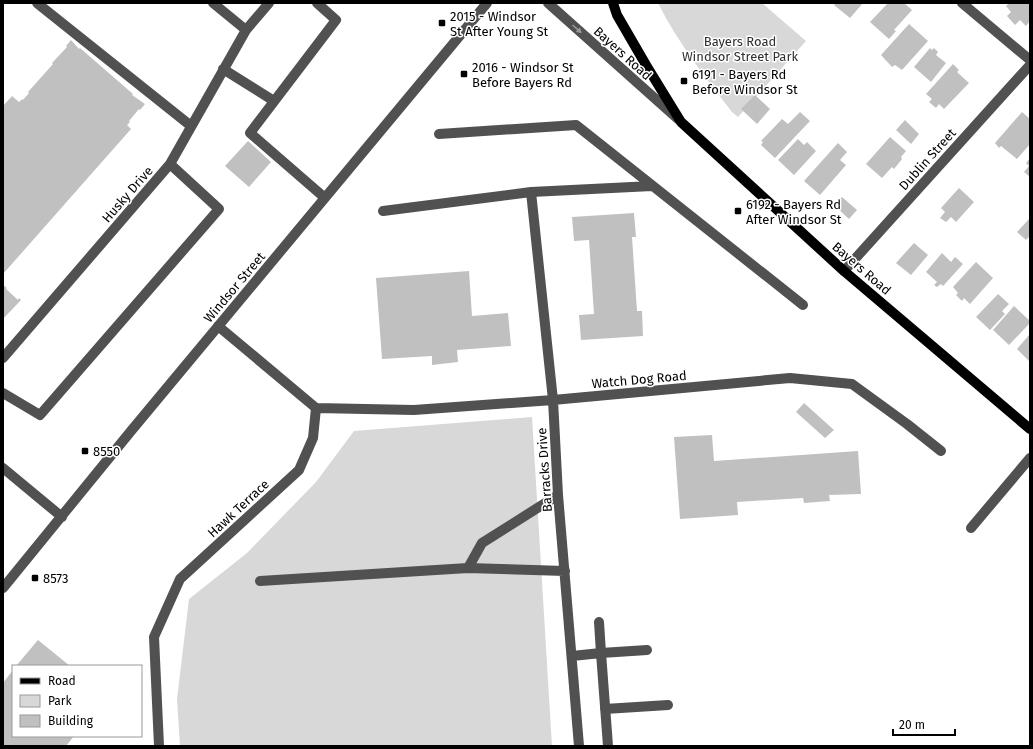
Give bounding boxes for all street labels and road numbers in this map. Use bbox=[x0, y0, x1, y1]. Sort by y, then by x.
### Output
street label: Bayers Road bbox=[591, 24, 655, 83]
street label: Dublin Street bbox=[896, 125, 959, 193]
street label: Husky Drive bbox=[99, 163, 156, 225]
street label: Bayers Road bbox=[829, 239, 894, 298]
street label: Windsor Street bbox=[201, 249, 268, 326]
street label: Watch Dog Road bbox=[591, 368, 687, 391]
street label: Barracks Drive bbox=[534, 427, 555, 513]
street label: Hawk Terrace bbox=[205, 476, 272, 540]

